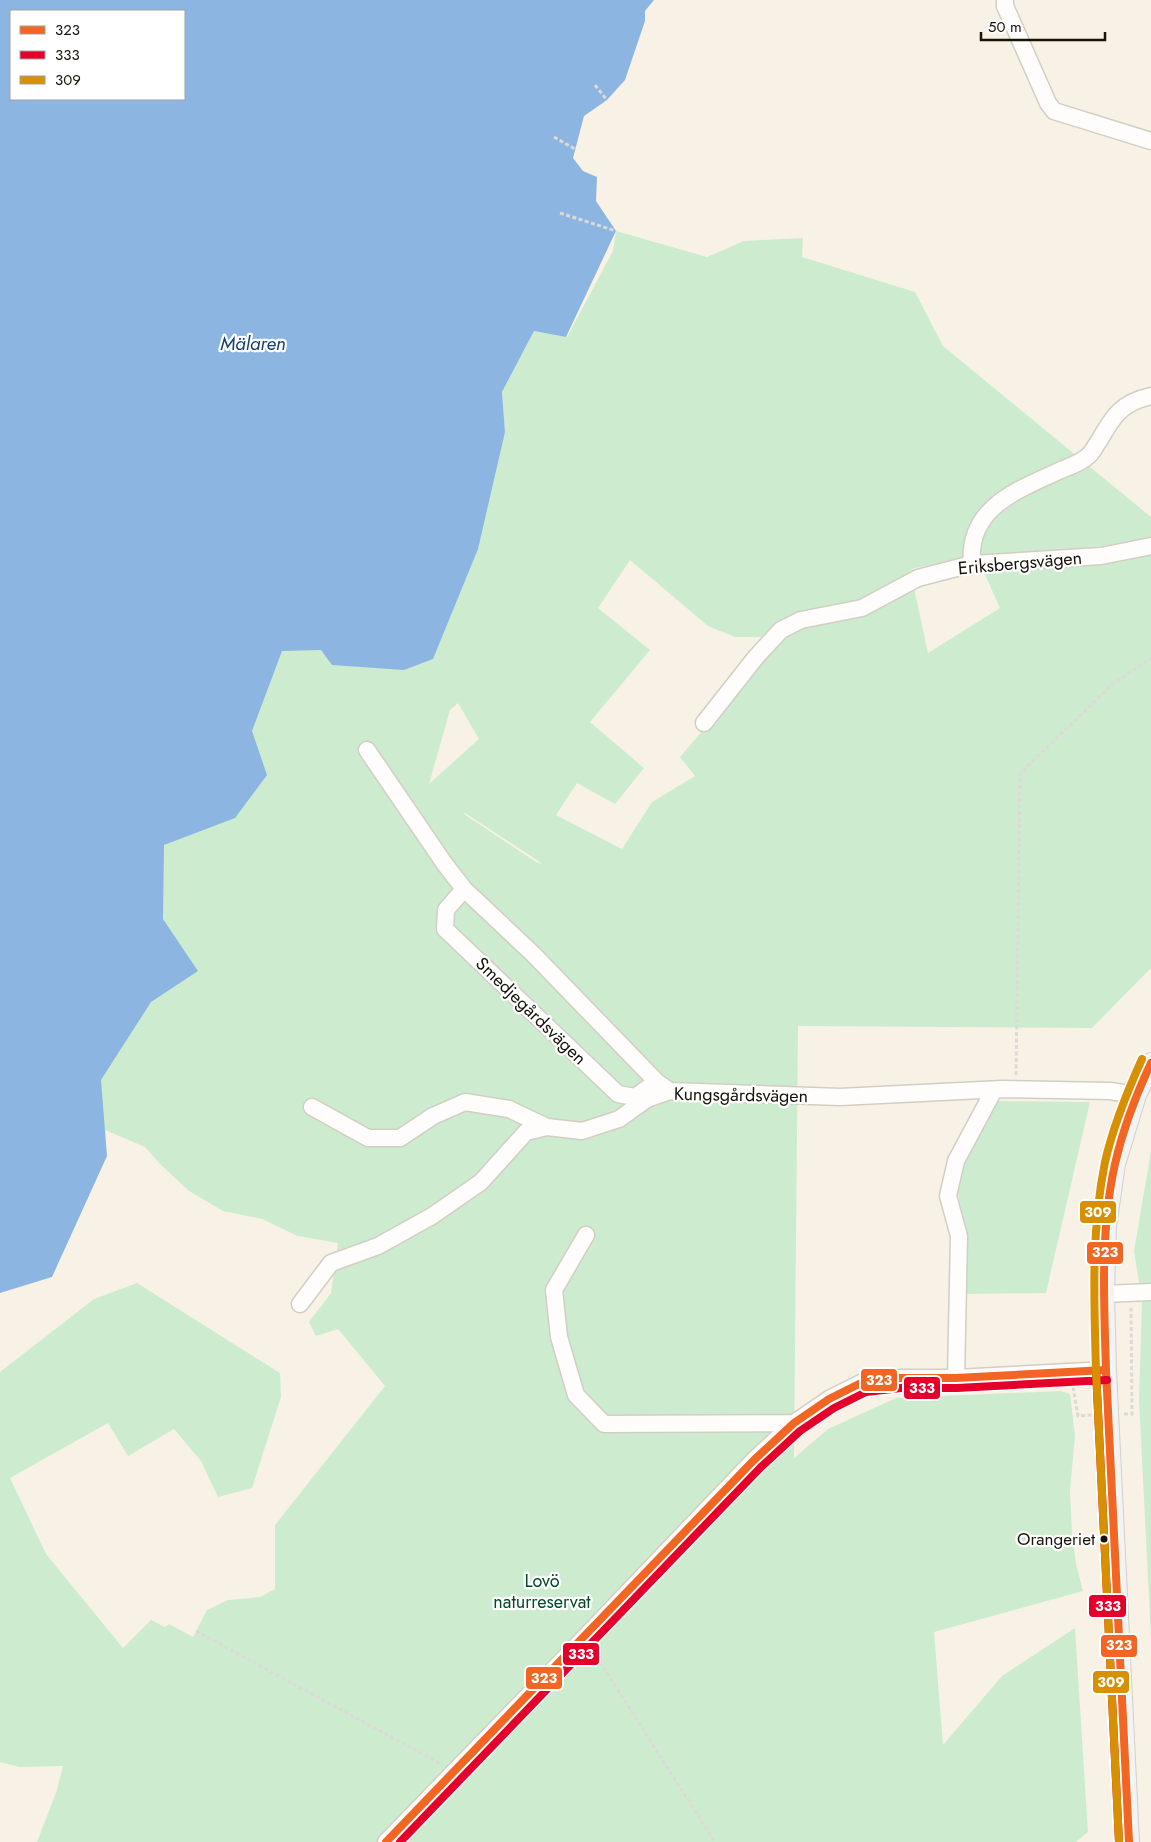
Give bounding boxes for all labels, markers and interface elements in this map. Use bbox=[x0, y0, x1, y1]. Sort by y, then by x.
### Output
legend bbox=[10, 10, 185, 100]
scale bar bbox=[981, 10, 1105, 42]
text: 50 m bbox=[988, 16, 1022, 38]
text: 323 bbox=[55, 19, 80, 41]
text: 333 bbox=[55, 44, 80, 66]
text: 309 bbox=[55, 69, 81, 91]
water label: Mälaren bbox=[220, 330, 286, 357]
street label: Eriksbergsvägen bbox=[957, 545, 1083, 581]
street label: Smedjegårdsvägen bbox=[470, 951, 592, 1071]
street label: Kungsgårdsvägen bbox=[674, 1081, 808, 1109]
line badge: 309 bbox=[1079, 1200, 1117, 1224]
text: 309 bbox=[1084, 1202, 1112, 1222]
line badge: 323 bbox=[1086, 1241, 1124, 1265]
text: 323 bbox=[1092, 1242, 1119, 1262]
line badge: 323 bbox=[860, 1368, 898, 1392]
text: 323 bbox=[866, 1370, 893, 1390]
line badge: 333 bbox=[903, 1376, 941, 1400]
text: 333 bbox=[909, 1378, 935, 1398]
place label: Orangeriet bbox=[1017, 1527, 1095, 1551]
marker: Orangeriet bbox=[1099, 1534, 1109, 1544]
park label: Lovö naturreservat bbox=[493, 1568, 591, 1615]
line badge: 333 bbox=[1088, 1594, 1127, 1618]
text: 333 bbox=[1095, 1596, 1121, 1616]
line badge: 323 bbox=[1100, 1634, 1138, 1658]
text: 323 bbox=[1106, 1635, 1133, 1655]
line badge: 333 bbox=[562, 1642, 600, 1666]
text: 333 bbox=[568, 1644, 594, 1664]
line badge: 323 bbox=[525, 1666, 563, 1690]
text: 323 bbox=[531, 1668, 558, 1688]
line badge: 309 bbox=[1092, 1670, 1130, 1694]
text: 309 bbox=[1097, 1672, 1125, 1692]

